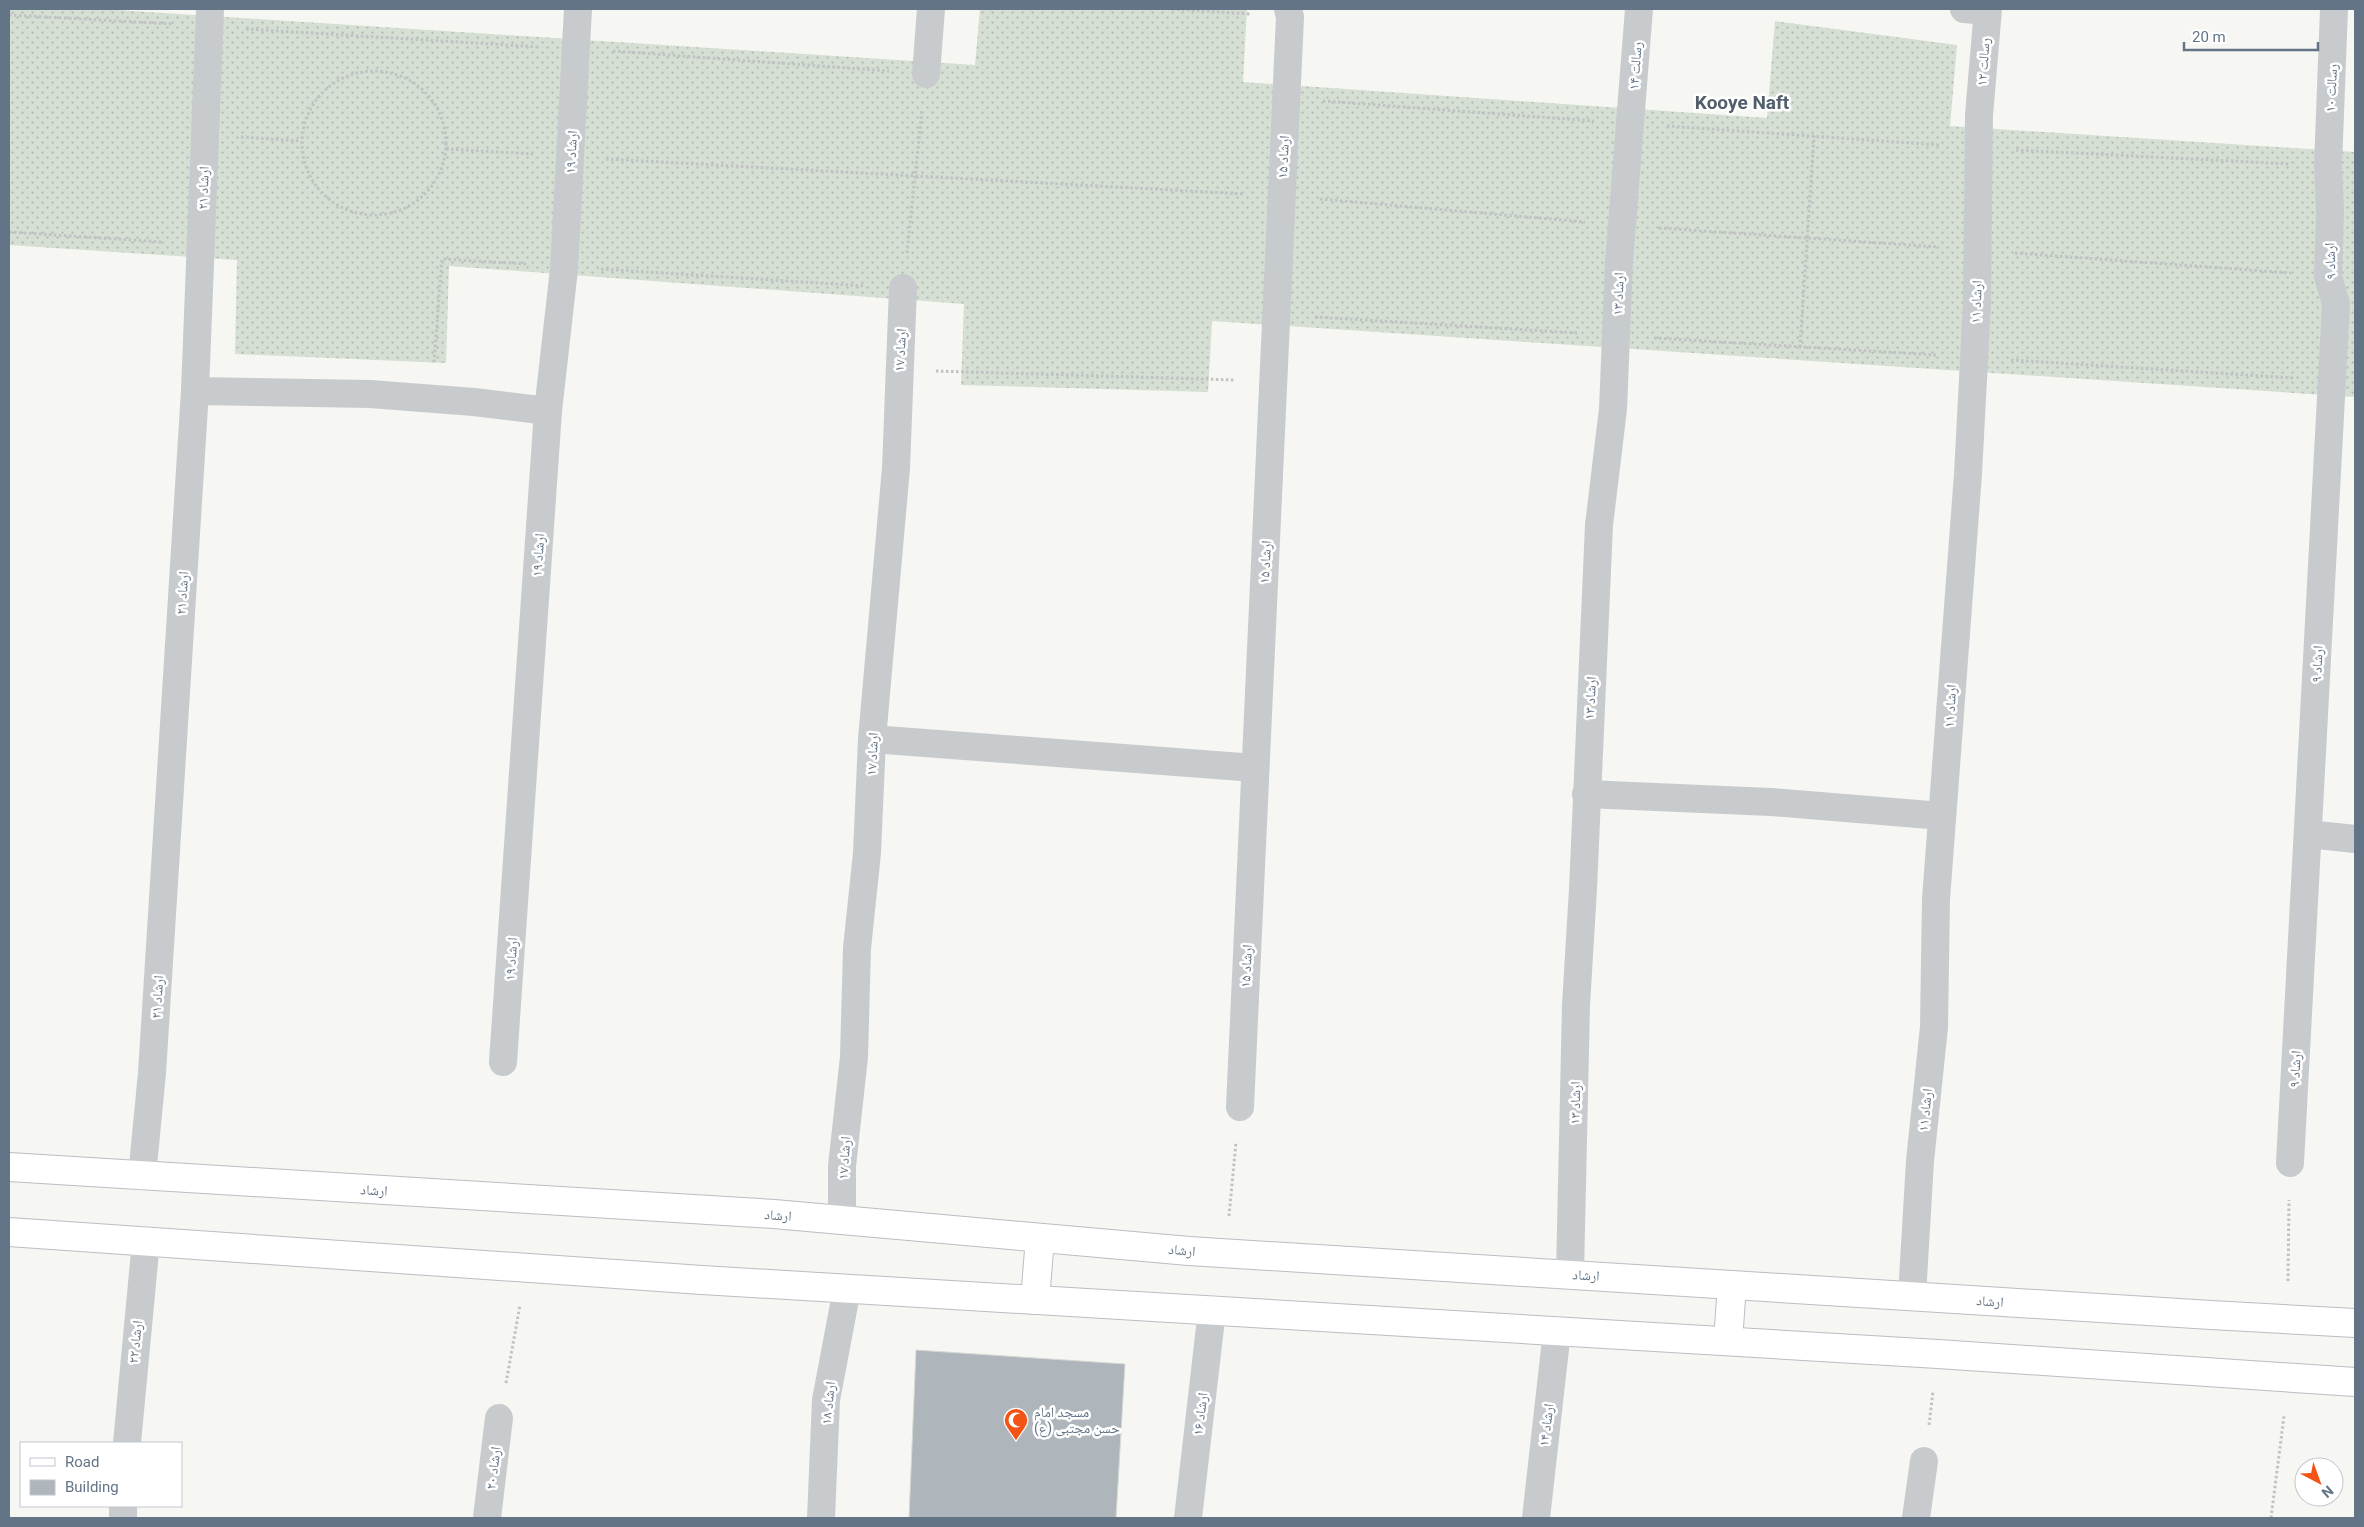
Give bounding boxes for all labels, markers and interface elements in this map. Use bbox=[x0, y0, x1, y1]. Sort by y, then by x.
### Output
scale bar bbox=[2184, 20, 2318, 52]
text: 20 m bbox=[2192, 28, 2226, 46]
street label: رسالت ۱۲ bbox=[1973, 37, 1994, 87]
street label: رسالت ۱۴ bbox=[1625, 41, 1646, 91]
street label: رسالت ۱۰ bbox=[2322, 63, 2341, 113]
district label: Kooye Naft bbox=[1695, 91, 1790, 114]
street label: ارشاد ۱۹ bbox=[562, 130, 581, 174]
street label: ارشاد ۱۵ bbox=[1274, 135, 1293, 179]
street label: ارشاد ۲۱ bbox=[194, 166, 213, 210]
street label: ارشاد ۹ bbox=[2321, 242, 2340, 280]
street label: ارشاد ۱۳ bbox=[1609, 272, 1628, 316]
street label: ارشاد ۱۱ bbox=[1967, 280, 1986, 324]
street label: ارشاد ۱۷ bbox=[891, 328, 910, 372]
street label: ارشاد ۱۹ bbox=[529, 533, 548, 577]
street label: ارشاد ۱۵ bbox=[1256, 540, 1275, 584]
street label: ارشاد ۲۱ bbox=[173, 571, 192, 615]
street label: ارشاد ۹ bbox=[2308, 645, 2327, 683]
street label: ارشاد ۱۳ bbox=[1581, 676, 1600, 720]
street label: ارشاد ۱۱ bbox=[1941, 684, 1960, 728]
street label: ارشاد ۱۷ bbox=[863, 732, 882, 776]
street label: ارشاد ۱۹ bbox=[502, 937, 521, 981]
street label: ارشاد ۱۵ bbox=[1237, 944, 1256, 988]
street label: ارشاد ۲۱ bbox=[148, 975, 167, 1019]
street label: ارشاد ۹ bbox=[2286, 1050, 2305, 1088]
street label: ارشاد ۱۳ bbox=[1567, 1081, 1584, 1125]
street label: ارشاد ۱۱ bbox=[1915, 1088, 1936, 1132]
street label: ارشاد ۱۷ bbox=[835, 1136, 854, 1180]
street label: ارشاد bbox=[360, 1181, 388, 1200]
street label: ارشاد bbox=[764, 1206, 792, 1225]
street label: ارشاد bbox=[1168, 1241, 1196, 1260]
street label: ارشاد bbox=[1572, 1266, 1600, 1285]
street label: ارشاد bbox=[1976, 1292, 2004, 1311]
street label: ارشاد ۲۲ bbox=[125, 1320, 146, 1364]
street label: ارشاد ۱۸ bbox=[818, 1381, 839, 1425]
street label: ارشاد ۱۶ bbox=[1189, 1392, 1212, 1437]
street label: ارشاد ۱۴ bbox=[1535, 1403, 1558, 1448]
place label: مسجد امام حسن مجتبی (ع) bbox=[1034, 1404, 1120, 1438]
mosque icon: مسجد امام حسن مجتبی (ع) bbox=[1003, 1407, 1029, 1441]
legend bbox=[20, 1442, 182, 1507]
street label: ارشاد ۲۰ bbox=[482, 1446, 505, 1491]
text: Road bbox=[65, 1453, 99, 1471]
north arrow bbox=[2294, 1457, 2344, 1507]
text: Building bbox=[65, 1478, 119, 1496]
text: N bbox=[2319, 1483, 2337, 1501]

